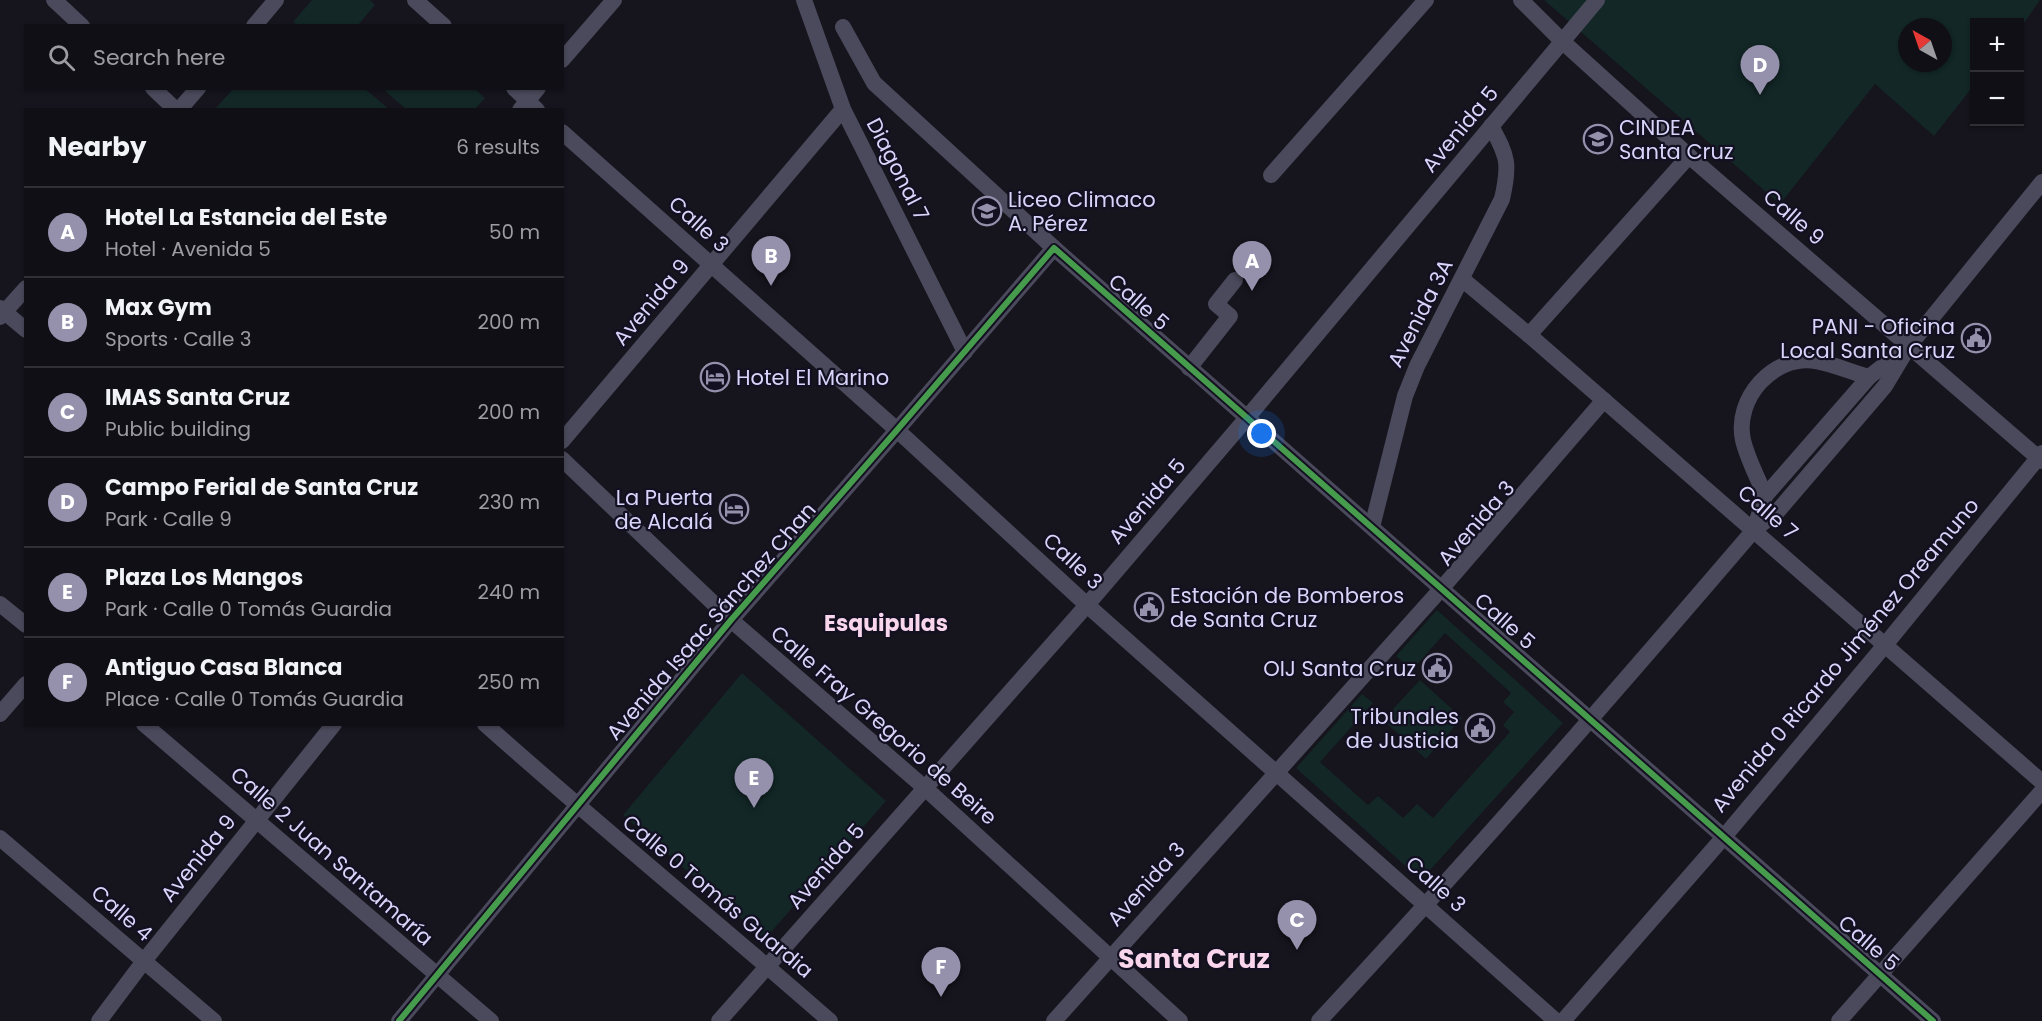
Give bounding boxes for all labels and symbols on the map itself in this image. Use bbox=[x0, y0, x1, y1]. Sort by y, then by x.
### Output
north arrow bbox=[1898, 18, 1952, 72]
pin: D bbox=[1740, 46, 1780, 95]
street label: Avenida 5 bbox=[1415, 80, 1505, 178]
street label: Diagonal 7 bbox=[860, 113, 936, 225]
place label: CINDEA Santa Cruz bbox=[1619, 113, 1733, 166]
school or university icon: CINDEA Santa Cruz bbox=[1582, 123, 1614, 155]
street label: Calle 9 bbox=[1757, 182, 1831, 252]
place label: Liceo Climaco A. Pérez bbox=[1008, 185, 1156, 238]
street label: Calle 3 bbox=[663, 189, 735, 259]
school or university icon: Liceo Climaco A. Pérez bbox=[971, 195, 1003, 227]
pin: B bbox=[752, 236, 790, 286]
pin: A bbox=[1232, 242, 1272, 291]
street label: Avenida 9 bbox=[606, 253, 696, 351]
street label: Avenida 3A bbox=[1380, 254, 1460, 372]
street label: Calle 5 bbox=[1102, 267, 1176, 337]
place label: PANI - Oficina Local Santa Cruz bbox=[1780, 312, 1955, 365]
public building icon: PANI - Oficina Local Santa Cruz bbox=[1960, 322, 1992, 354]
hotel icon: Hotel El Marino bbox=[699, 361, 731, 393]
place label: Hotel El Marino bbox=[736, 363, 889, 392]
your location bbox=[1247, 419, 1276, 448]
street label: Avenida 5 bbox=[1102, 452, 1192, 550]
street label: Avenida 3 bbox=[1431, 474, 1521, 572]
street label: Calle 7 bbox=[1732, 478, 1804, 546]
place label: La Puerta de Alcalá bbox=[615, 483, 713, 536]
street label: Avenida 0 Ricardo Jiménez Oreamuno bbox=[1705, 492, 1985, 818]
hotel icon: La Puerta de Alcalá bbox=[718, 493, 750, 525]
street label: Avenida Isaac Sánchez Chan bbox=[600, 496, 822, 746]
street label: Calle 3 bbox=[1037, 526, 1109, 596]
place label: Estación de Bomberos de Santa Cruz bbox=[1170, 581, 1404, 634]
street label: Calle 5 bbox=[1468, 586, 1542, 656]
public building icon: Estación de Bomberos de Santa Cruz bbox=[1133, 591, 1165, 623]
district label: Esquipulas bbox=[824, 608, 948, 639]
street label: Calle Fray Gregorio de Beire bbox=[765, 619, 1003, 831]
public building icon: OIJ Santa Cruz bbox=[1421, 652, 1453, 684]
place label: OIJ Santa Cruz bbox=[1263, 654, 1416, 683]
place label: Tribunales de Justicia bbox=[1346, 702, 1459, 755]
public building icon: Tribunales de Justicia bbox=[1464, 712, 1496, 744]
pin: E bbox=[734, 758, 774, 808]
street label: Calle 2 Juan Santamaría bbox=[224, 760, 440, 952]
street label: Avenida 9 bbox=[154, 808, 242, 908]
street label: Calle 0 Tomás Guardia bbox=[616, 808, 820, 984]
street label: Avenida 5 bbox=[781, 817, 871, 915]
street label: Avenida 3 bbox=[1100, 836, 1192, 932]
street label: Calle 3 bbox=[1400, 849, 1472, 919]
street label: Calle 4 bbox=[85, 878, 159, 948]
pin: C bbox=[1278, 900, 1316, 950]
street label: Calle 5 bbox=[1832, 908, 1906, 978]
district label: Santa Cruz bbox=[1118, 940, 1270, 977]
pin: F bbox=[922, 948, 960, 997]

